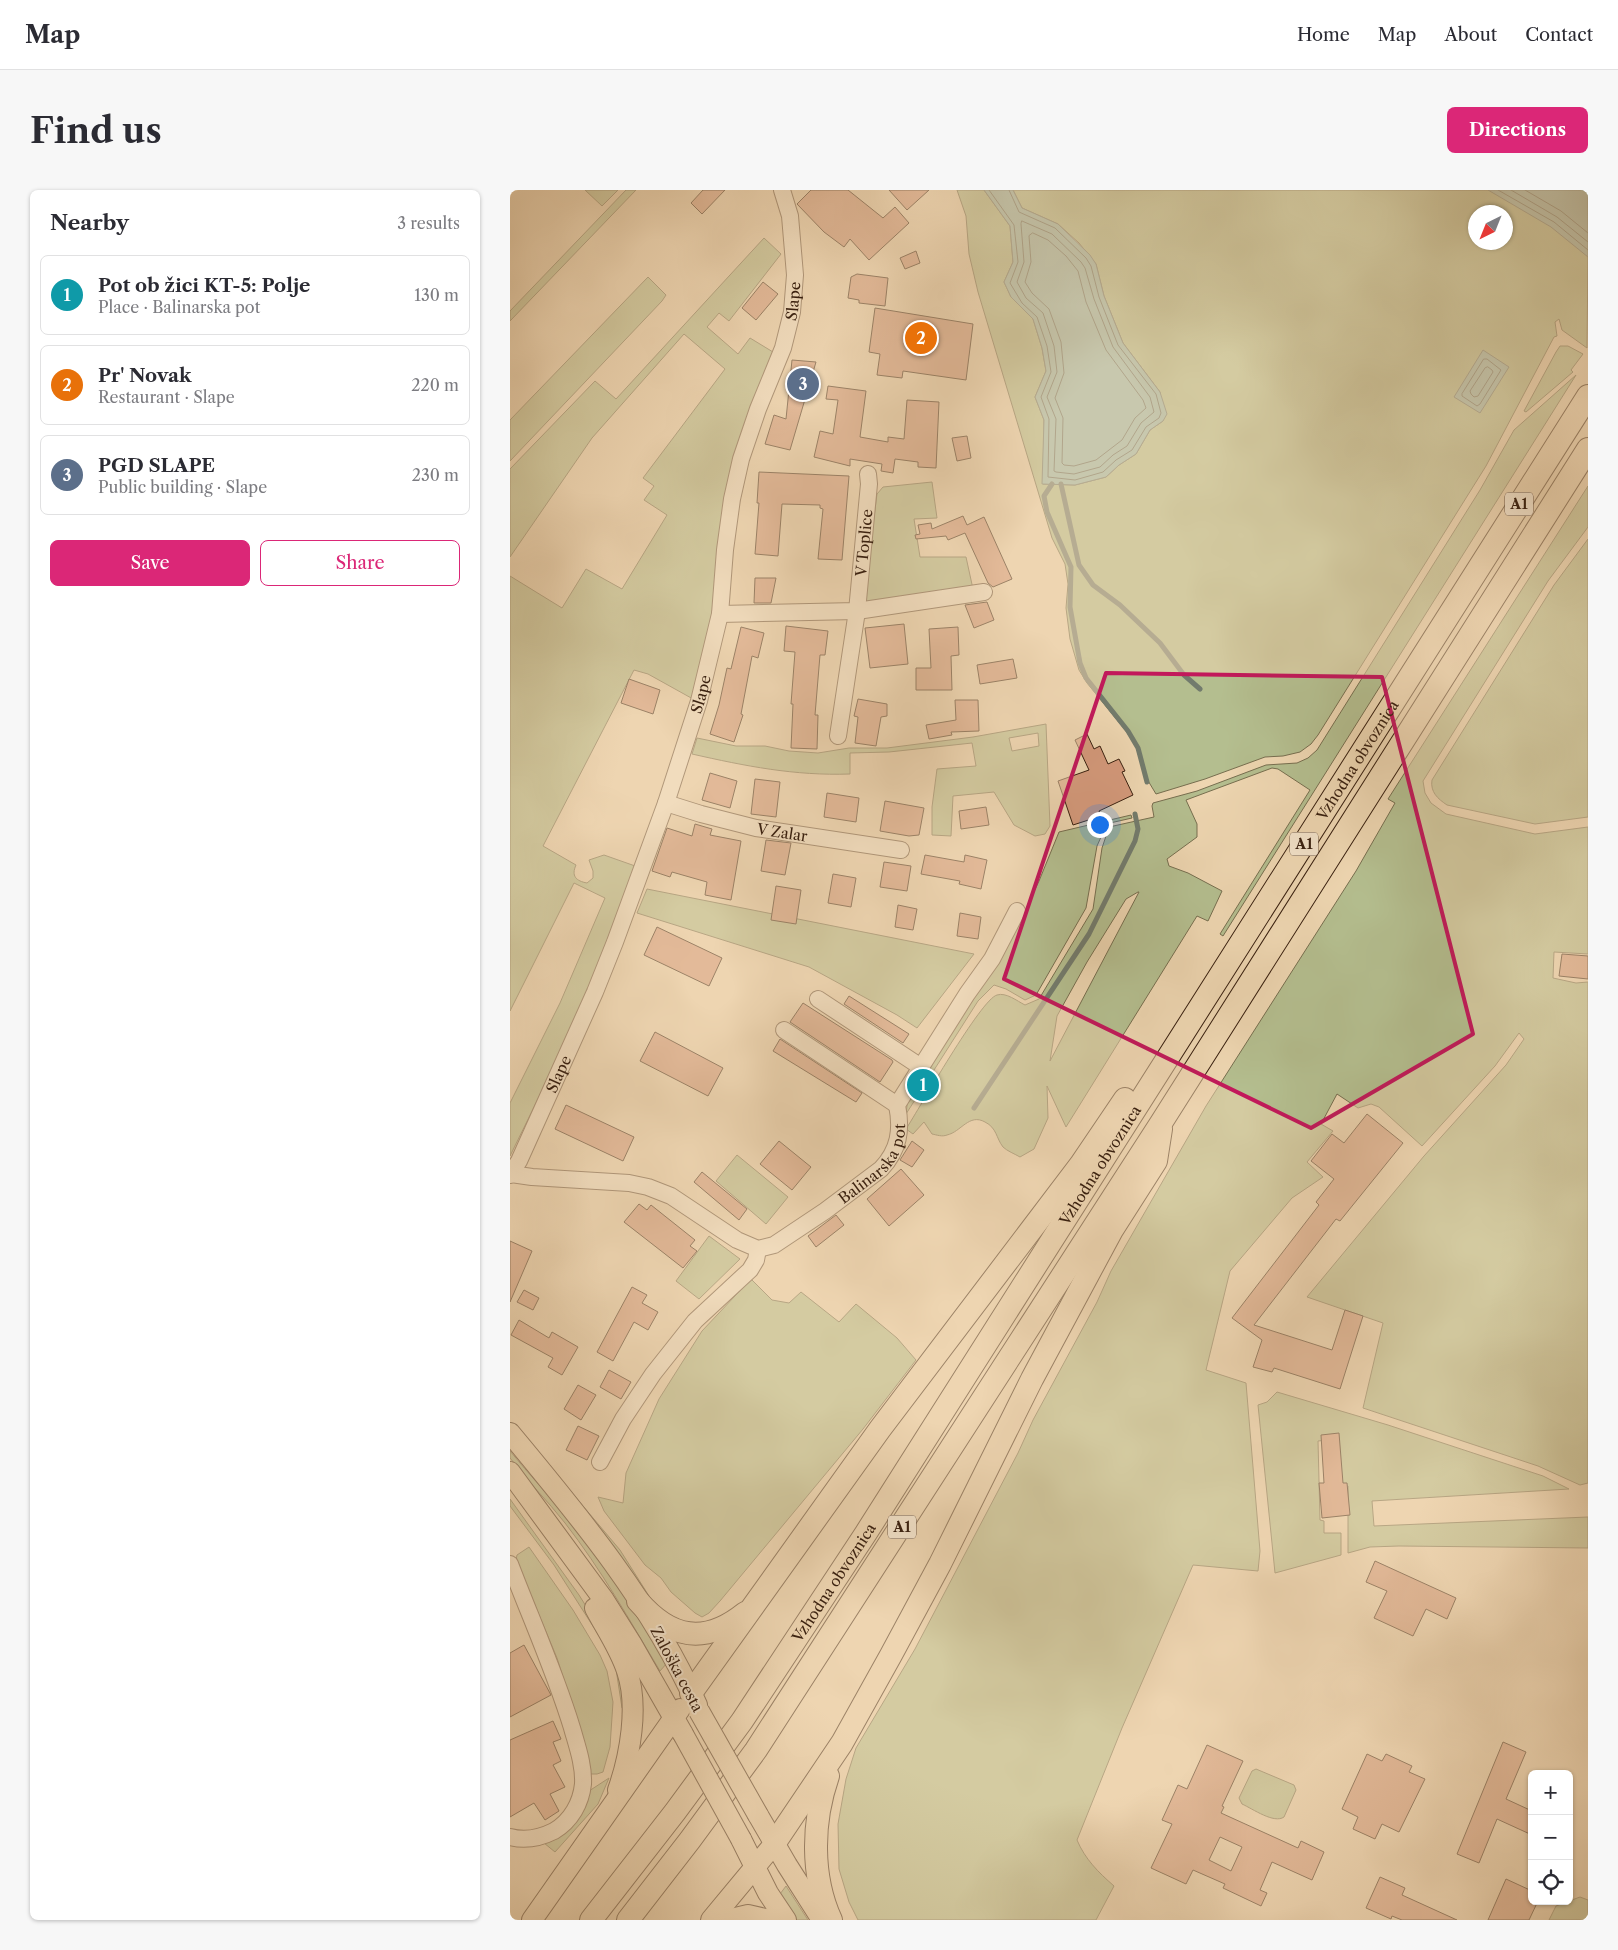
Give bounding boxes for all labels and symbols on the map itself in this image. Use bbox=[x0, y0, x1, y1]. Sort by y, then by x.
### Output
north arrow bbox=[1468, 205, 1513, 250]
street label: Slape bbox=[781, 281, 804, 323]
pin: 2 bbox=[905, 319, 937, 357]
pin: 3 bbox=[787, 365, 819, 403]
road number: A1 bbox=[1505, 492, 1533, 516]
street label: V Toplice bbox=[851, 508, 876, 578]
street label: Slape bbox=[686, 673, 714, 716]
street label: Vzhodna obvoznica bbox=[1311, 696, 1402, 824]
your location bbox=[1087, 812, 1113, 838]
street label: V Zalar bbox=[755, 819, 810, 845]
road number: A1 bbox=[1290, 832, 1318, 856]
street label: Slape bbox=[541, 1052, 575, 1096]
pin: 1 bbox=[907, 1066, 939, 1104]
street label: Vzhodna obvoznica bbox=[1054, 1101, 1145, 1229]
street label: Balinarska pot bbox=[834, 1123, 909, 1207]
road number: A1 bbox=[888, 1515, 916, 1538]
street label: Vzhodna obvoznica bbox=[787, 1519, 880, 1646]
street label: Zaloška cesta bbox=[646, 1623, 708, 1715]

